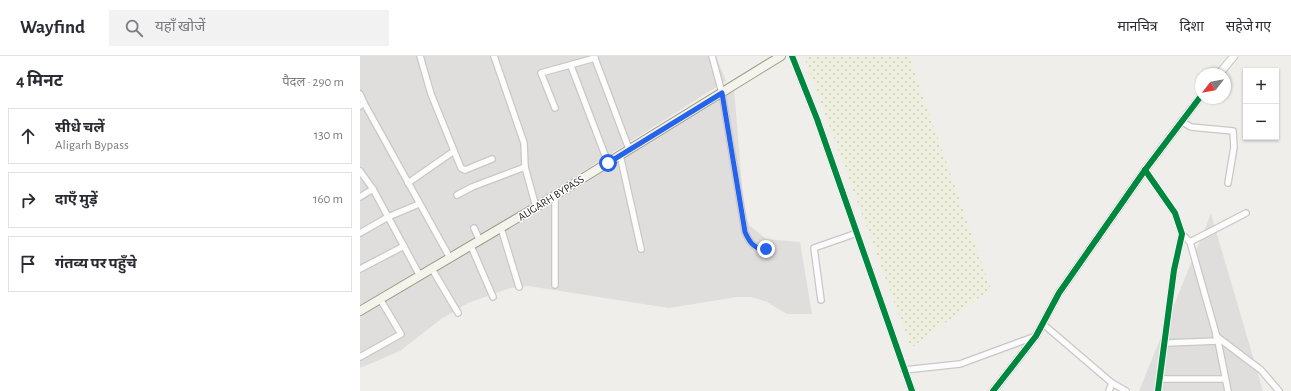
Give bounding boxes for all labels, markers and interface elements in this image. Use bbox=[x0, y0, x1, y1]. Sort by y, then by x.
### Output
search box bbox=[109, 10, 389, 46]
icon: search bbox=[123, 17, 145, 39]
text: Wayfind bbox=[20, 18, 85, 37]
text: यहाँ खोजें bbox=[155, 19, 205, 34]
text: मानचित्र bbox=[1118, 20, 1158, 34]
text: दिशा bbox=[1180, 20, 1204, 34]
text: सहेजे गए bbox=[1226, 20, 1271, 34]
north arrow bbox=[1195, 68, 1231, 104]
map controls bbox=[1243, 68, 1279, 140]
button: + bbox=[1243, 68, 1279, 104]
text: 4 मिनट bbox=[16, 72, 63, 89]
text: पैदल · 290 m bbox=[282, 76, 344, 89]
button: − bbox=[1243, 104, 1279, 140]
text: सीधे चलें bbox=[55, 120, 105, 135]
icon: ahead bbox=[17, 125, 39, 147]
text: 130 m bbox=[314, 129, 343, 142]
text: Aligarh Bypass bbox=[55, 139, 129, 152]
route start bbox=[599, 154, 617, 172]
street label: ALIGARH BYPASS bbox=[516, 173, 586, 223]
icon: right bbox=[17, 189, 39, 211]
text: दाएँ मुड़ें bbox=[55, 192, 98, 207]
text: 160 m bbox=[313, 193, 343, 206]
route end bbox=[757, 240, 775, 258]
icon: arrive bbox=[17, 253, 39, 275]
text: गंतव्य पर पहुँचे bbox=[55, 256, 137, 271]

